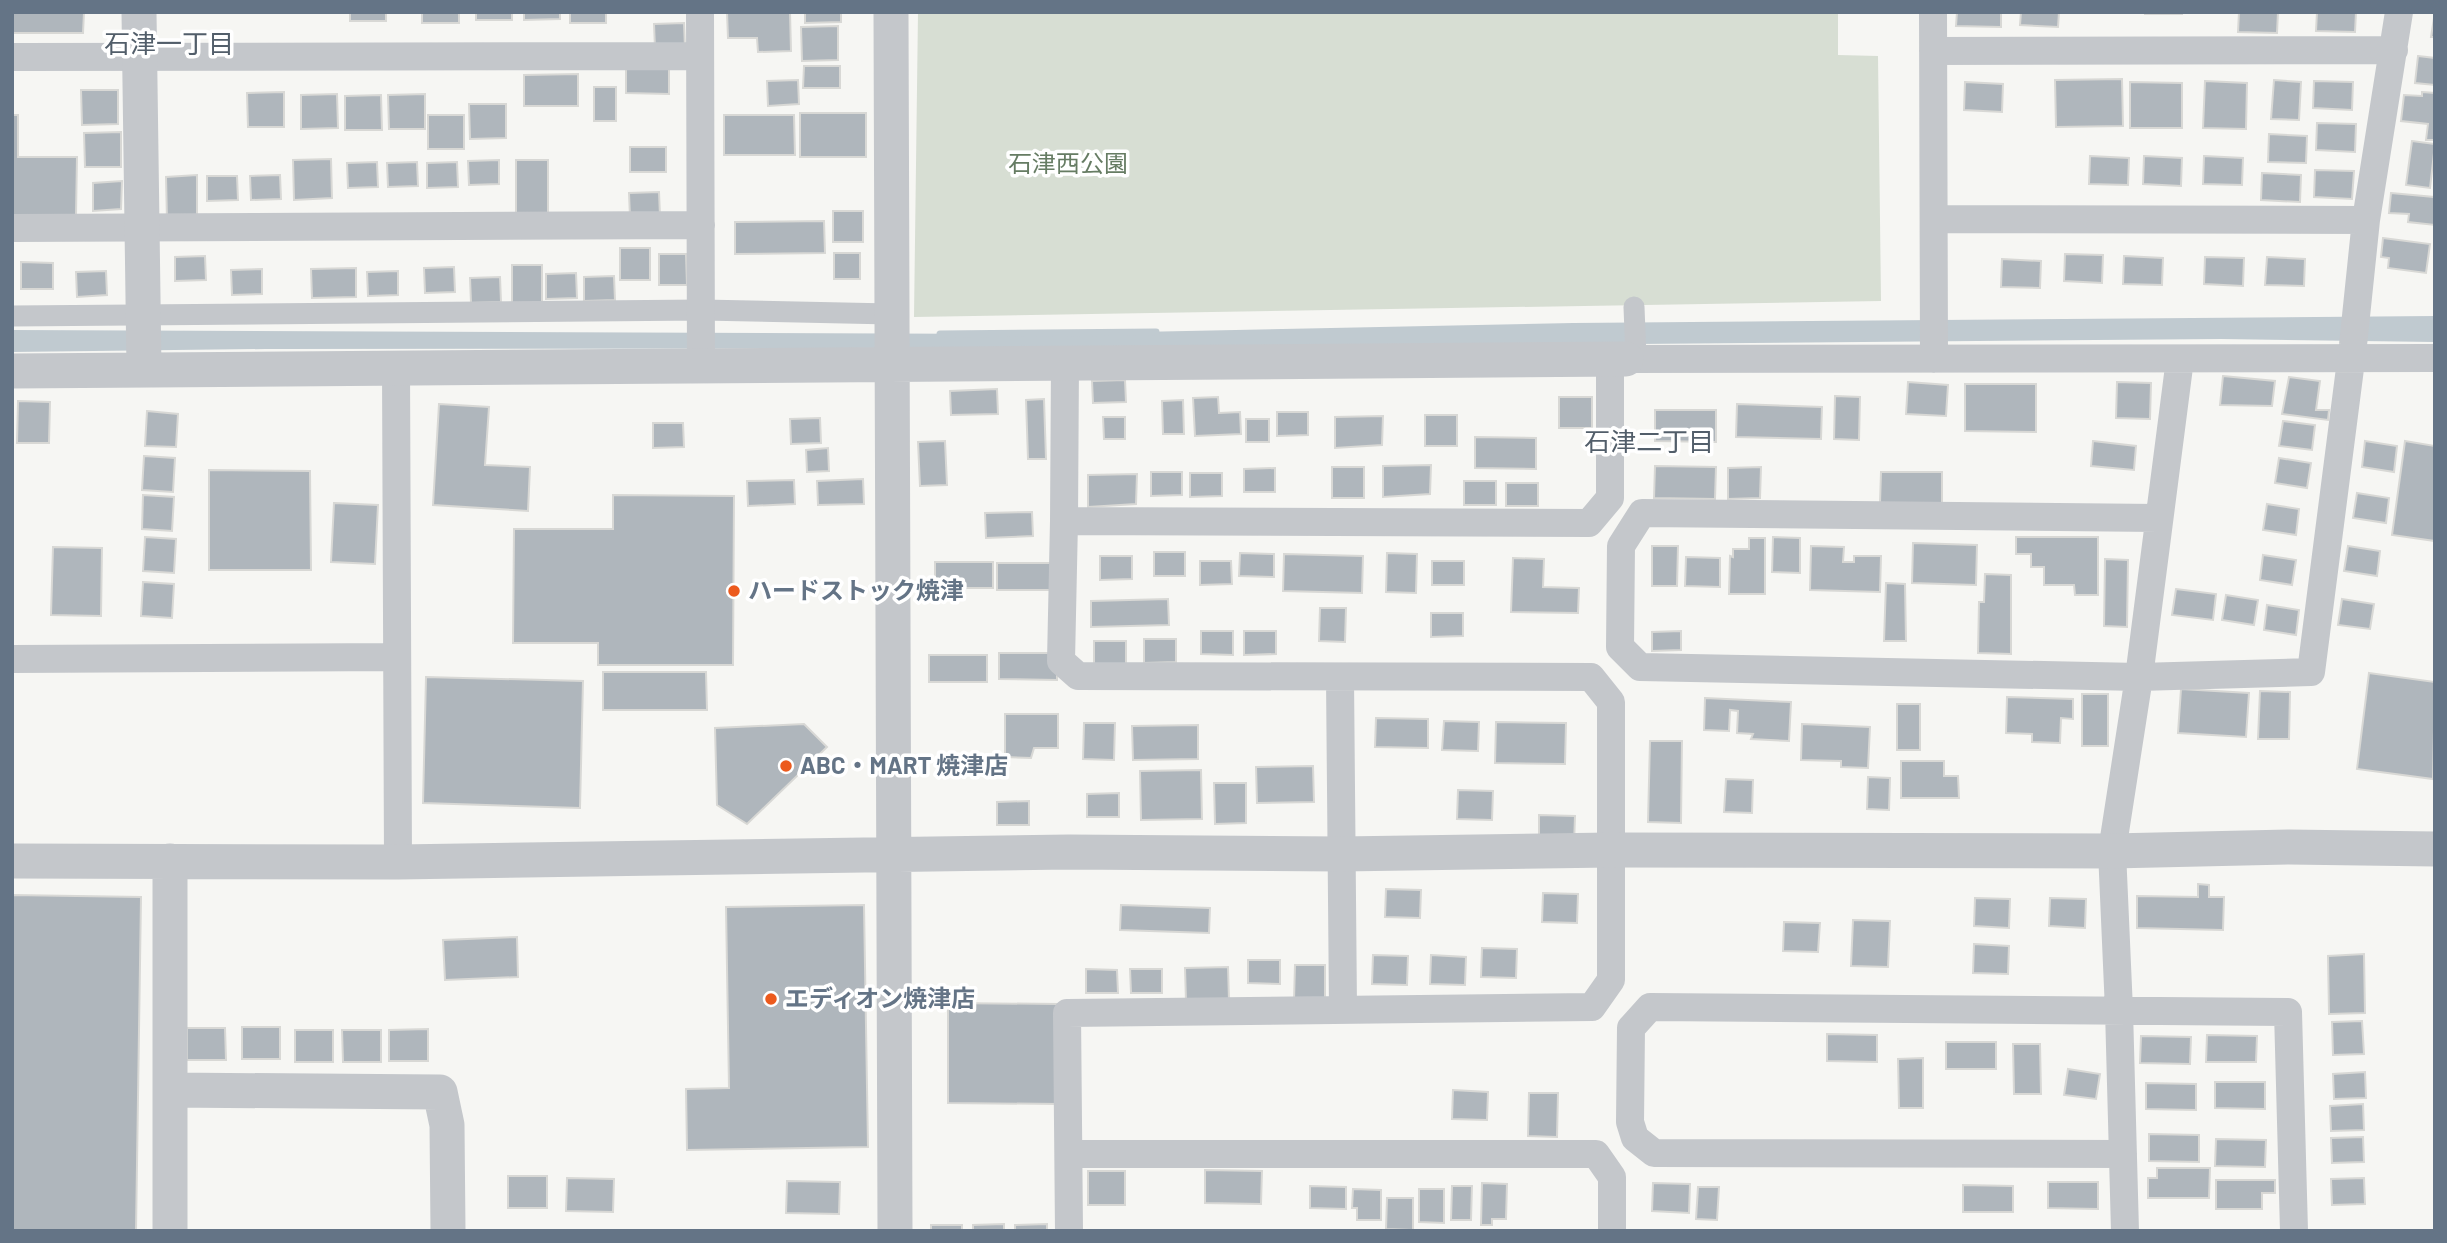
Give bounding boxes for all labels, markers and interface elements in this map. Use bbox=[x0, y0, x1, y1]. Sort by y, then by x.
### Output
district label: 石津一丁目 bbox=[104, 27, 234, 58]
park label: 石津西公園 bbox=[1008, 148, 1128, 177]
district label: 石津二丁目 bbox=[1584, 425, 1714, 456]
place label: ハードストック焼津 bbox=[748, 575, 964, 604]
marker: ハードストック焼津 bbox=[726, 583, 742, 599]
place label: ABC・MART 焼津店 bbox=[800, 750, 1008, 779]
marker: ABC・MART 焼津店 bbox=[778, 758, 794, 774]
place label: エディオン焼津店 bbox=[785, 983, 975, 1012]
marker: エディオン焼津店 bbox=[763, 991, 779, 1007]

